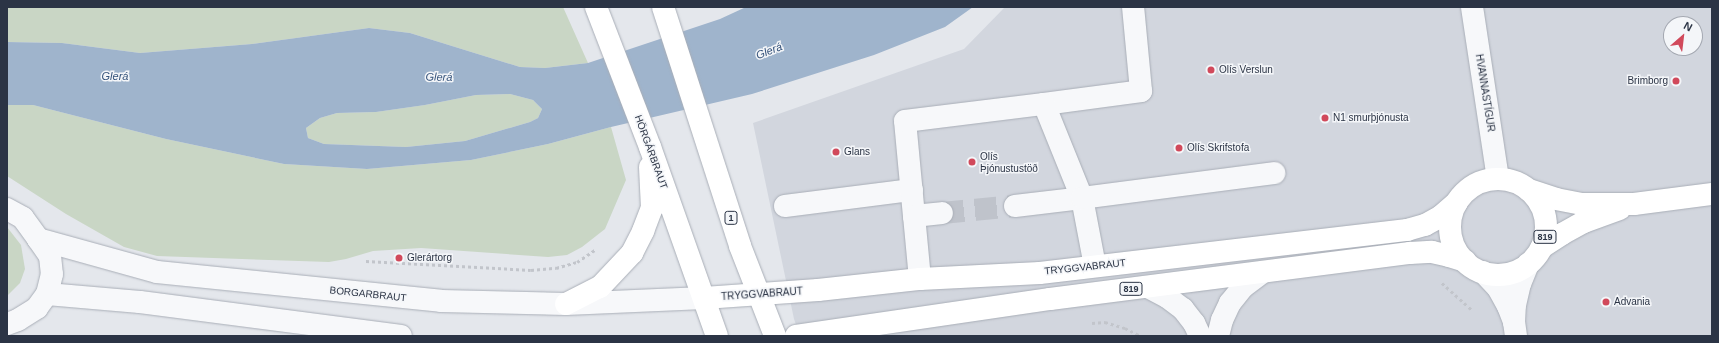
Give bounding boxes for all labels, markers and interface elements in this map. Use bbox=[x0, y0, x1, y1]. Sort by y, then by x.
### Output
north arrow bbox=[1663, 16, 1703, 56]
text: N bbox=[1682, 19, 1694, 33]
water label: Glerá bbox=[754, 40, 784, 62]
street label: HVANNASTÍGUR bbox=[1473, 53, 1497, 133]
place label: Olís Verslun bbox=[1219, 64, 1273, 76]
marker: Olís Verslun bbox=[1206, 65, 1216, 75]
water label: Glerá bbox=[102, 69, 128, 83]
water label: Glerá bbox=[425, 70, 453, 84]
place label: Brimborg bbox=[1627, 75, 1668, 87]
marker: Brimborg bbox=[1671, 76, 1681, 86]
place label: N1 smurþjónusta bbox=[1333, 112, 1409, 124]
street label: HÖRGÁRBRAUT bbox=[632, 113, 670, 191]
marker: N1 smurþjónusta bbox=[1320, 113, 1330, 123]
place label: Olís Skrifstofa bbox=[1187, 142, 1249, 154]
marker: Olís Skrifstofa bbox=[1174, 143, 1184, 153]
place label: Glans bbox=[844, 146, 870, 158]
marker: Glans bbox=[831, 147, 841, 157]
place label: Olís Þjónustustöð bbox=[980, 150, 1038, 174]
marker: Olís Þjónustustöð bbox=[967, 157, 977, 167]
road number: 1 bbox=[724, 211, 738, 225]
road number: 819 bbox=[1533, 230, 1557, 244]
place label: Glerártorg bbox=[407, 252, 452, 264]
marker: Glerártorg bbox=[394, 253, 404, 263]
street label: TRYGGVABRAUT bbox=[1044, 257, 1126, 277]
road number: 819 bbox=[1119, 282, 1143, 296]
street label: BORGARBRAUT bbox=[329, 284, 407, 304]
street label: TRYGGVABRAUT bbox=[721, 285, 803, 303]
place label: Advania bbox=[1614, 296, 1650, 308]
marker: Advania bbox=[1601, 297, 1611, 307]

